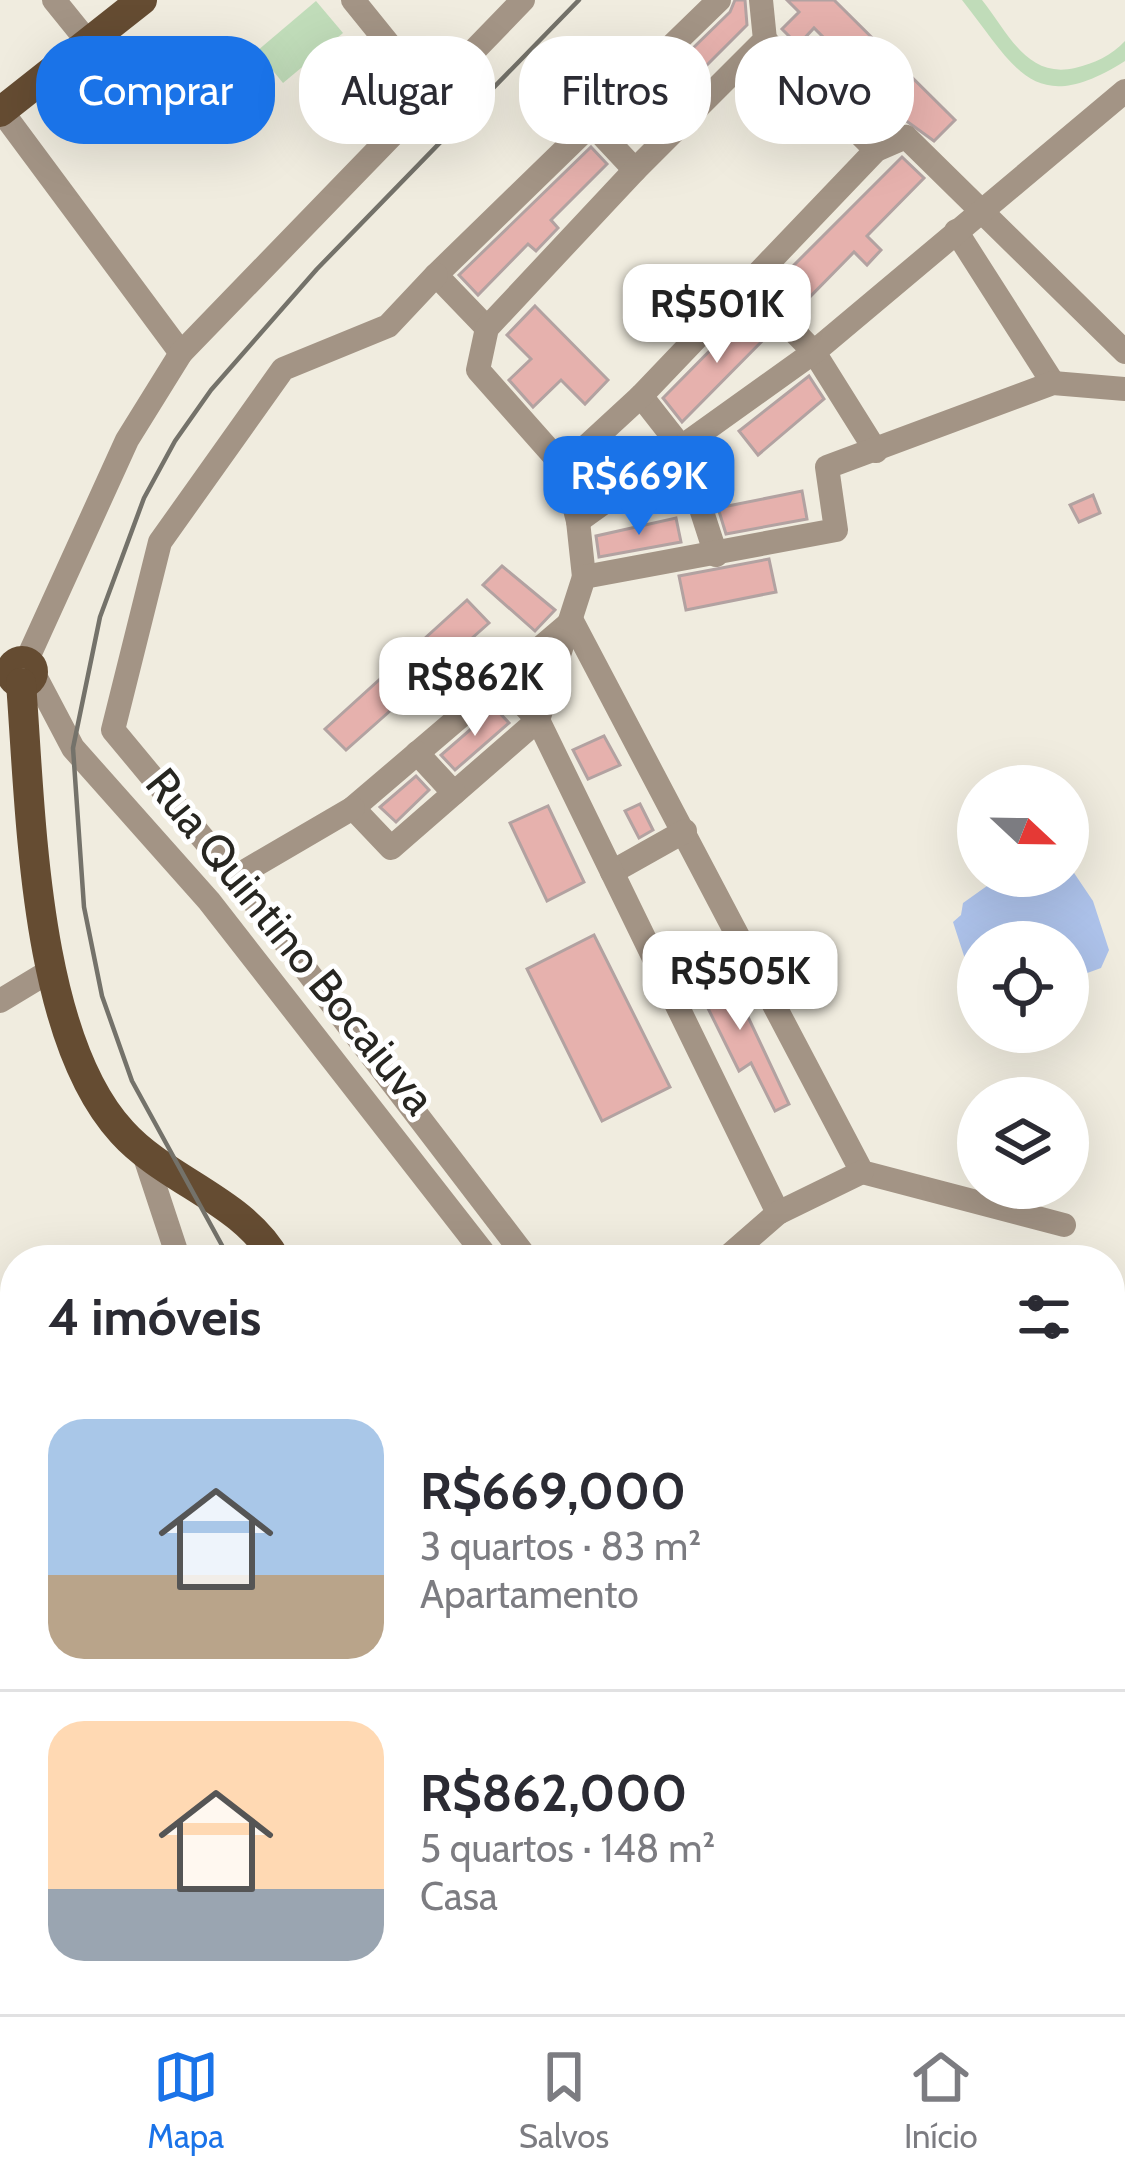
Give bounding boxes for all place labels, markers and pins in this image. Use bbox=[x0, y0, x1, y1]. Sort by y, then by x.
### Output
pin: R$501K bbox=[619, 264, 815, 366]
pin: R$669K bbox=[541, 436, 737, 538]
pin: R$862K bbox=[377, 637, 573, 739]
pin: R$505K bbox=[642, 931, 838, 1033]

